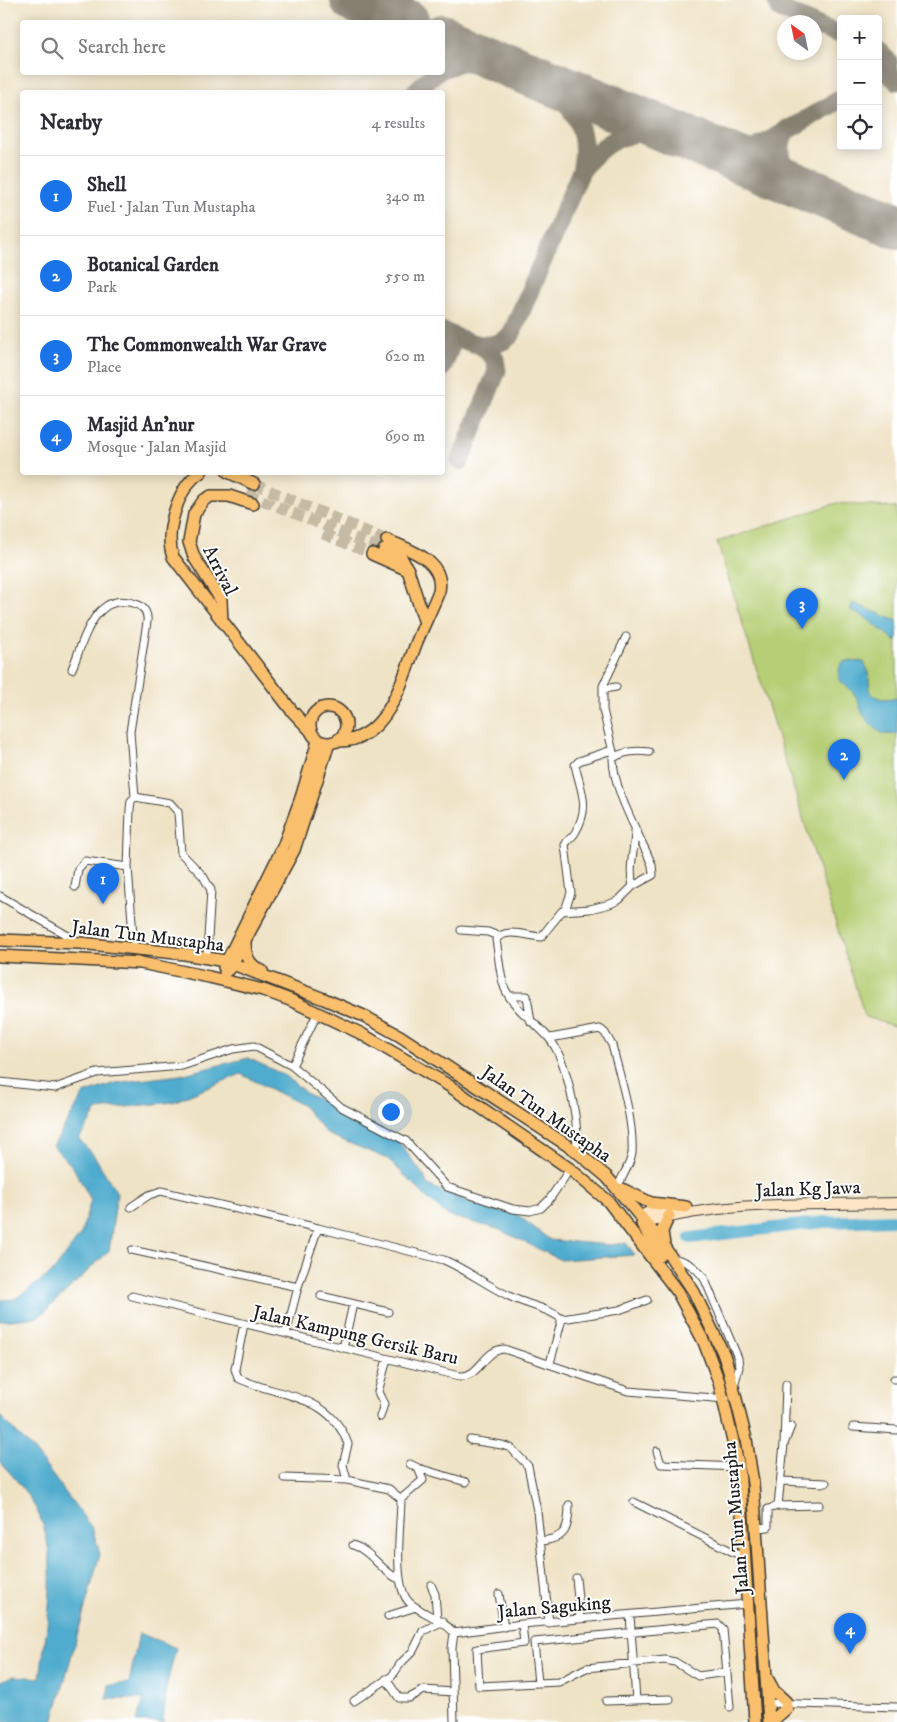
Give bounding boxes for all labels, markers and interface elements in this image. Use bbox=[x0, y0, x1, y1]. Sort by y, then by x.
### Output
north arrow bbox=[777, 15, 822, 60]
map controls bbox=[837, 15, 882, 150]
button: + bbox=[837, 15, 882, 60]
search box bbox=[20, 20, 445, 75]
icon: search bbox=[38, 34, 66, 62]
text: Search here bbox=[78, 36, 166, 59]
button: − bbox=[837, 60, 882, 105]
button: locate bbox=[837, 105, 882, 150]
text: Nearby bbox=[40, 110, 102, 136]
text: 4 results bbox=[372, 113, 425, 133]
text: Shell bbox=[87, 174, 126, 197]
text: 1 bbox=[53, 186, 59, 206]
text: 340 m bbox=[386, 186, 425, 206]
text: Fuel · Jalan Tun Mustapha bbox=[87, 197, 255, 217]
text: Botanical Garden bbox=[87, 254, 219, 277]
text: 2 bbox=[52, 266, 60, 286]
text: 550 m bbox=[385, 266, 425, 286]
text: Park bbox=[87, 277, 117, 297]
text: The Commonwealth War Grave bbox=[87, 334, 327, 357]
text: 3 bbox=[53, 346, 59, 366]
text: 620 m bbox=[385, 346, 425, 366]
text: Place bbox=[87, 357, 121, 377]
text: Masjid An'nur bbox=[87, 414, 194, 437]
text: 4 bbox=[51, 426, 61, 446]
text: 690 m bbox=[385, 426, 425, 446]
text: Mosque · Jalan Masjid bbox=[87, 437, 226, 457]
street label: Arrival bbox=[197, 542, 242, 600]
pin: 3 bbox=[786, 588, 818, 629]
pin: 2 bbox=[828, 739, 860, 780]
pin: 1 bbox=[87, 863, 119, 904]
street label: Jalan Tun Mustapha bbox=[68, 915, 225, 957]
street label: Jalan Tun Mustapha bbox=[475, 1060, 616, 1168]
your location bbox=[378, 1099, 404, 1125]
street label: Jalan Kg Jawa bbox=[753, 1176, 861, 1203]
street label: Jalan Kampung Gersik Baru bbox=[249, 1300, 461, 1370]
street label: Jalan Tun Mustapha bbox=[718, 1440, 755, 1597]
street label: Jalan Saguking bbox=[495, 1591, 612, 1624]
pin: 4 bbox=[834, 1613, 866, 1654]

